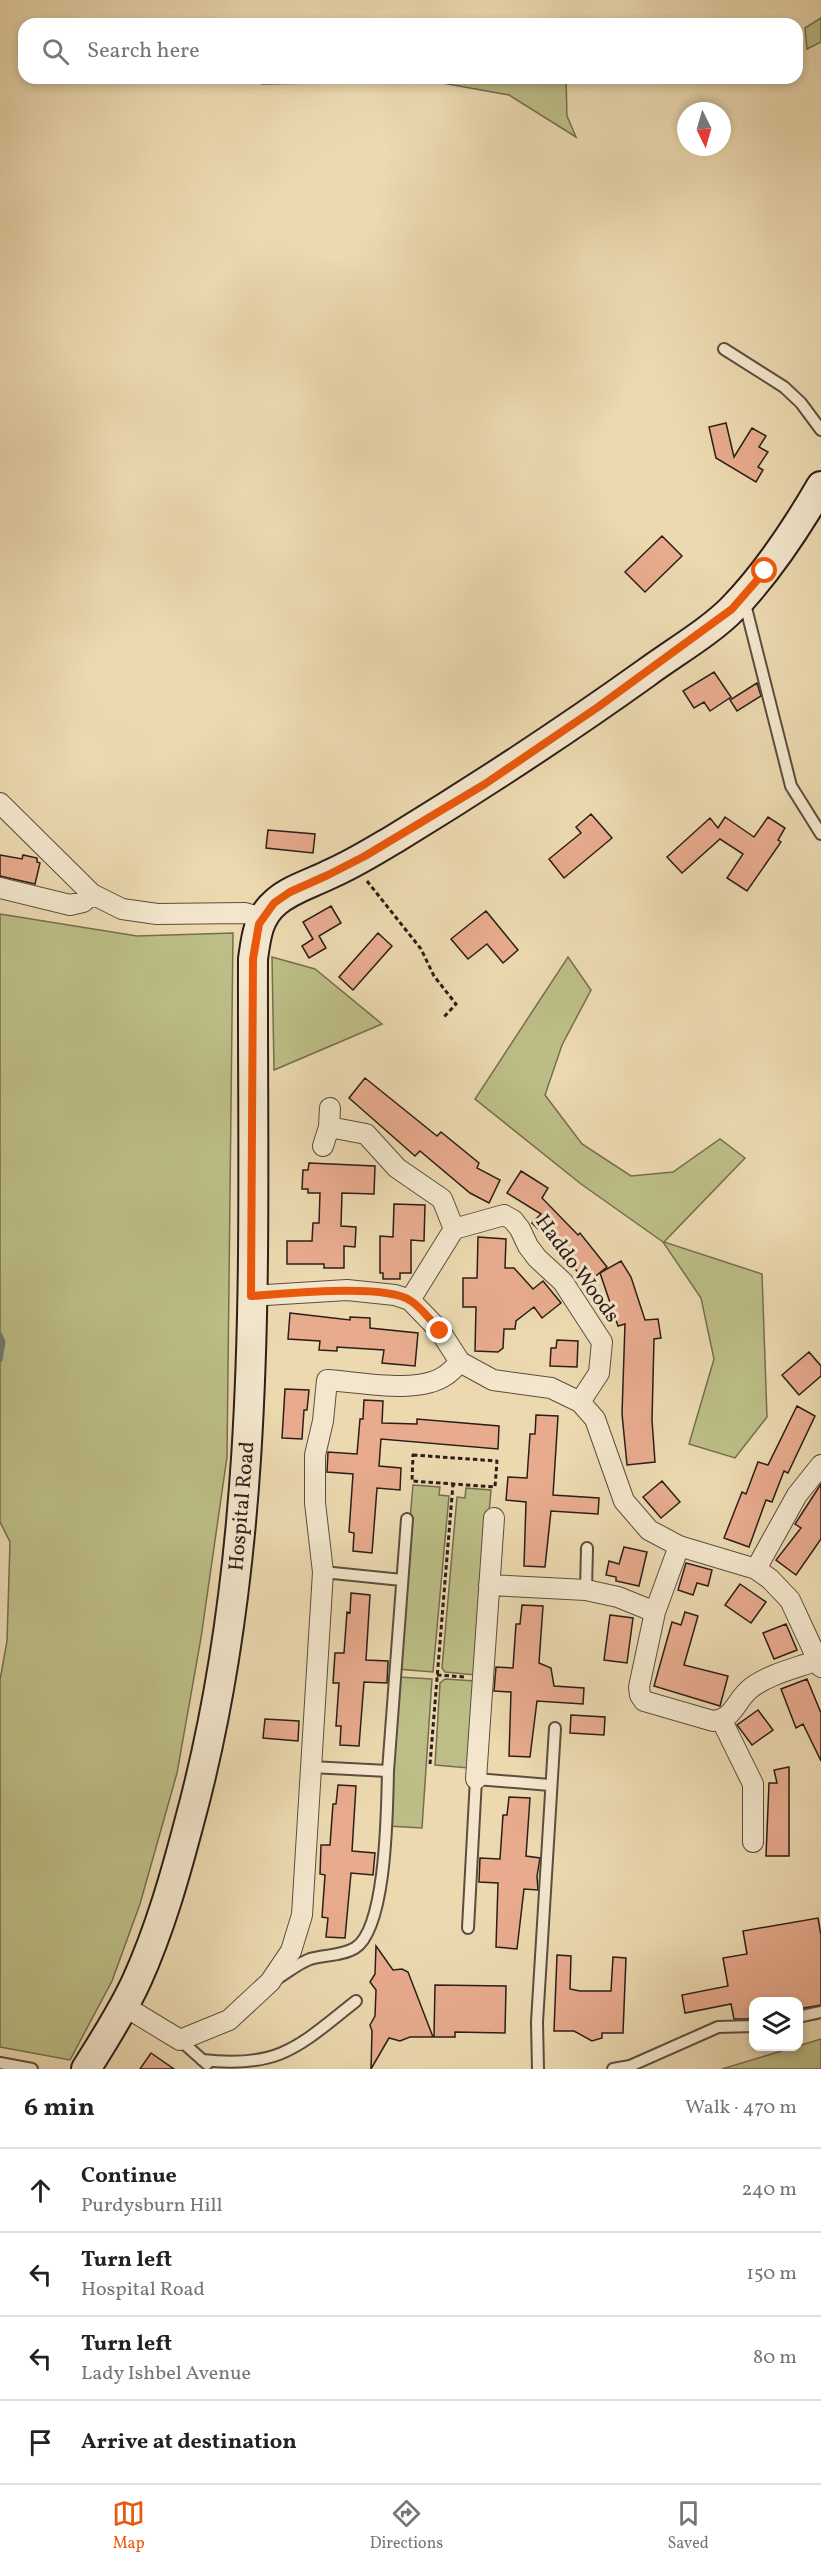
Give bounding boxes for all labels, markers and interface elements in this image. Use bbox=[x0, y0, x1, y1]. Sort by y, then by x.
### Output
search box bbox=[18, 18, 803, 84]
icon: search bbox=[39, 35, 72, 68]
text: Search here bbox=[87, 36, 200, 67]
north arrow bbox=[677, 102, 731, 156]
route start bbox=[751, 557, 777, 583]
street label: Haddo Woods bbox=[528, 1209, 626, 1329]
route end bbox=[426, 1317, 452, 1343]
street label: Hospital Road bbox=[222, 1440, 263, 1572]
map controls bbox=[749, 1997, 803, 2051]
button: layers bbox=[749, 1997, 803, 2051]
text: 6 min bbox=[24, 2090, 95, 2126]
text: Walk · 470 m bbox=[685, 2094, 797, 2122]
text: Continue bbox=[81, 2161, 177, 2192]
icon: ahead bbox=[24, 2174, 57, 2207]
text: 240 m bbox=[742, 2176, 797, 2204]
text: Purdysburn Hill bbox=[81, 2192, 223, 2220]
text: Turn left bbox=[81, 2245, 172, 2276]
icon: left bbox=[24, 2258, 57, 2291]
text: 150 m bbox=[746, 2260, 797, 2288]
text: Hospital Road bbox=[81, 2276, 205, 2304]
text: Turn left bbox=[81, 2329, 172, 2360]
icon: left bbox=[24, 2342, 57, 2375]
text: 80 m bbox=[753, 2344, 797, 2372]
text: Lady Ishbel Avenue bbox=[81, 2360, 251, 2388]
icon: arrive bbox=[24, 2426, 57, 2459]
text: Arrive at destination bbox=[81, 2427, 297, 2458]
tab: Map bbox=[112, 2497, 145, 2555]
tab: Directions bbox=[370, 2497, 443, 2555]
tab: Saved bbox=[668, 2497, 709, 2555]

